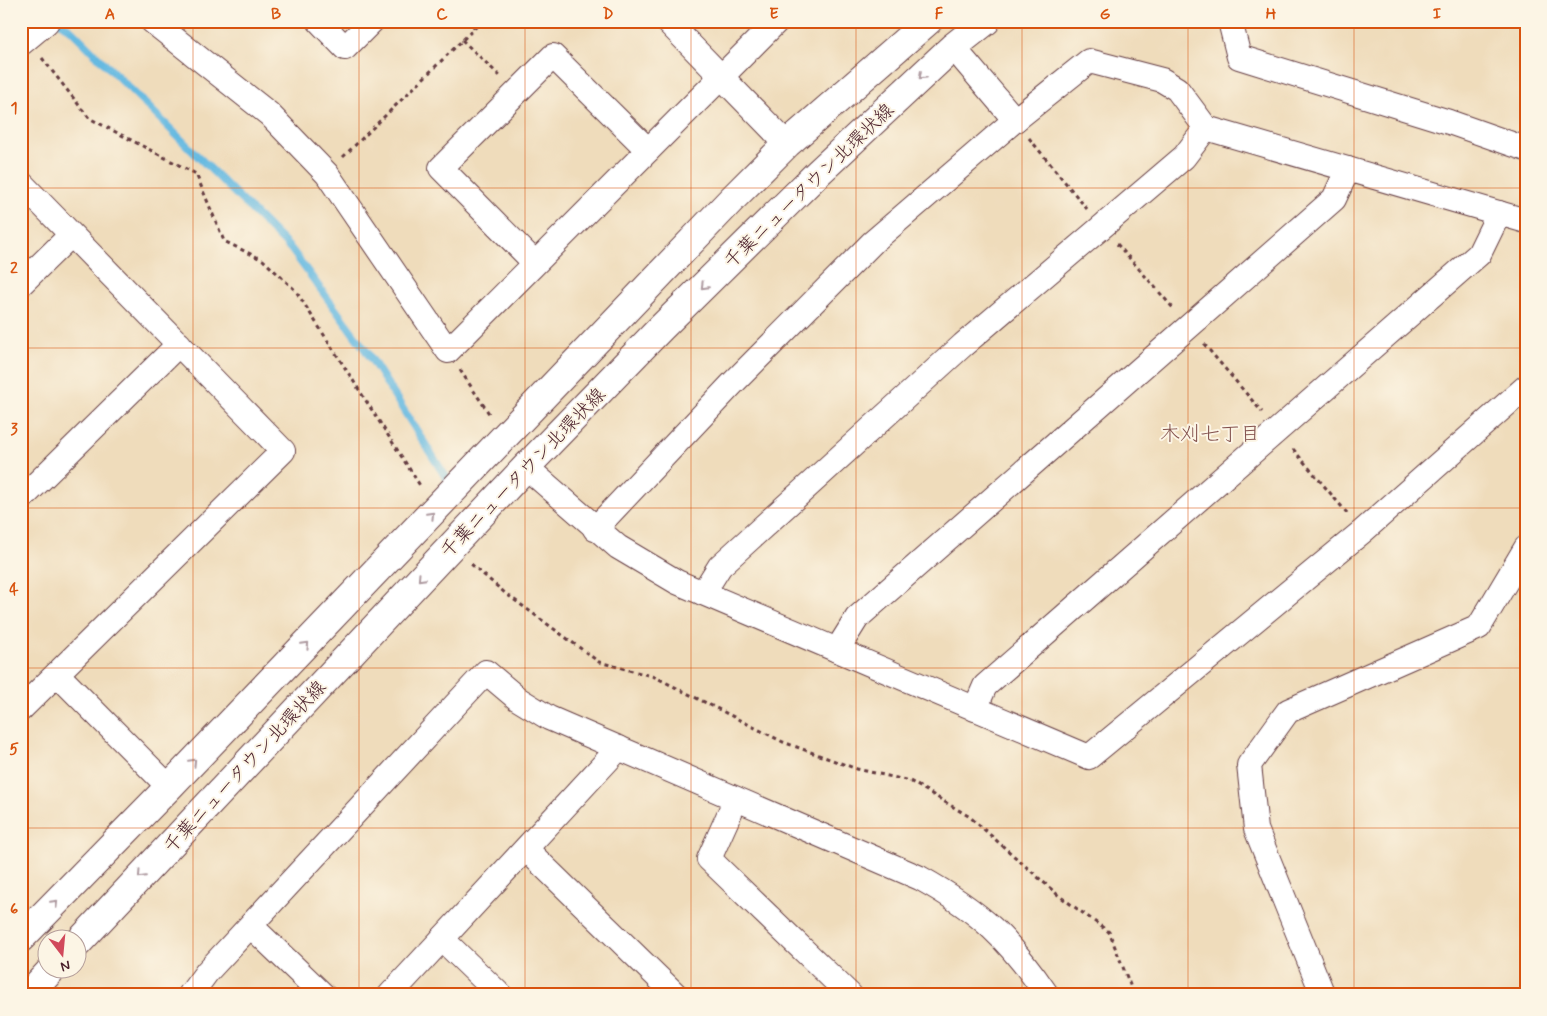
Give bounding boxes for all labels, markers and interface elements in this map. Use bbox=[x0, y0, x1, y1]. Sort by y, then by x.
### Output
text: A bbox=[105, 4, 115, 25]
text: B bbox=[271, 4, 281, 25]
text: C bbox=[436, 4, 448, 25]
text: D bbox=[602, 4, 614, 25]
text: E bbox=[769, 4, 779, 25]
text: F bbox=[935, 4, 944, 25]
text: G bbox=[1100, 4, 1111, 25]
text: H bbox=[1266, 4, 1277, 25]
text: I bbox=[1433, 4, 1442, 25]
one-way arrow bbox=[919, 70, 928, 79]
text: 1 bbox=[10, 98, 18, 119]
street label: 千葉ニュータウン北環状線 bbox=[718, 98, 900, 274]
text: 2 bbox=[10, 258, 18, 279]
one-way arrow bbox=[701, 280, 710, 289]
street label: 千葉ニュータウン北環状線 bbox=[435, 382, 611, 564]
text: 3 bbox=[10, 419, 18, 440]
district label: 木刈七丁目 bbox=[1160, 421, 1260, 448]
one-way arrow bbox=[425, 512, 434, 521]
one-way arrow bbox=[418, 573, 427, 582]
text: 4 bbox=[9, 579, 19, 600]
one-way arrow bbox=[300, 641, 309, 650]
street label: 千葉ニュータウン北環状線 bbox=[158, 675, 332, 859]
text: 5 bbox=[9, 739, 19, 760]
one-way arrow bbox=[187, 758, 196, 767]
one-way arrow bbox=[138, 869, 147, 878]
text: 6 bbox=[10, 899, 18, 920]
one-way arrow bbox=[49, 900, 58, 909]
north arrow bbox=[38, 928, 88, 978]
text: N bbox=[58, 956, 72, 975]

